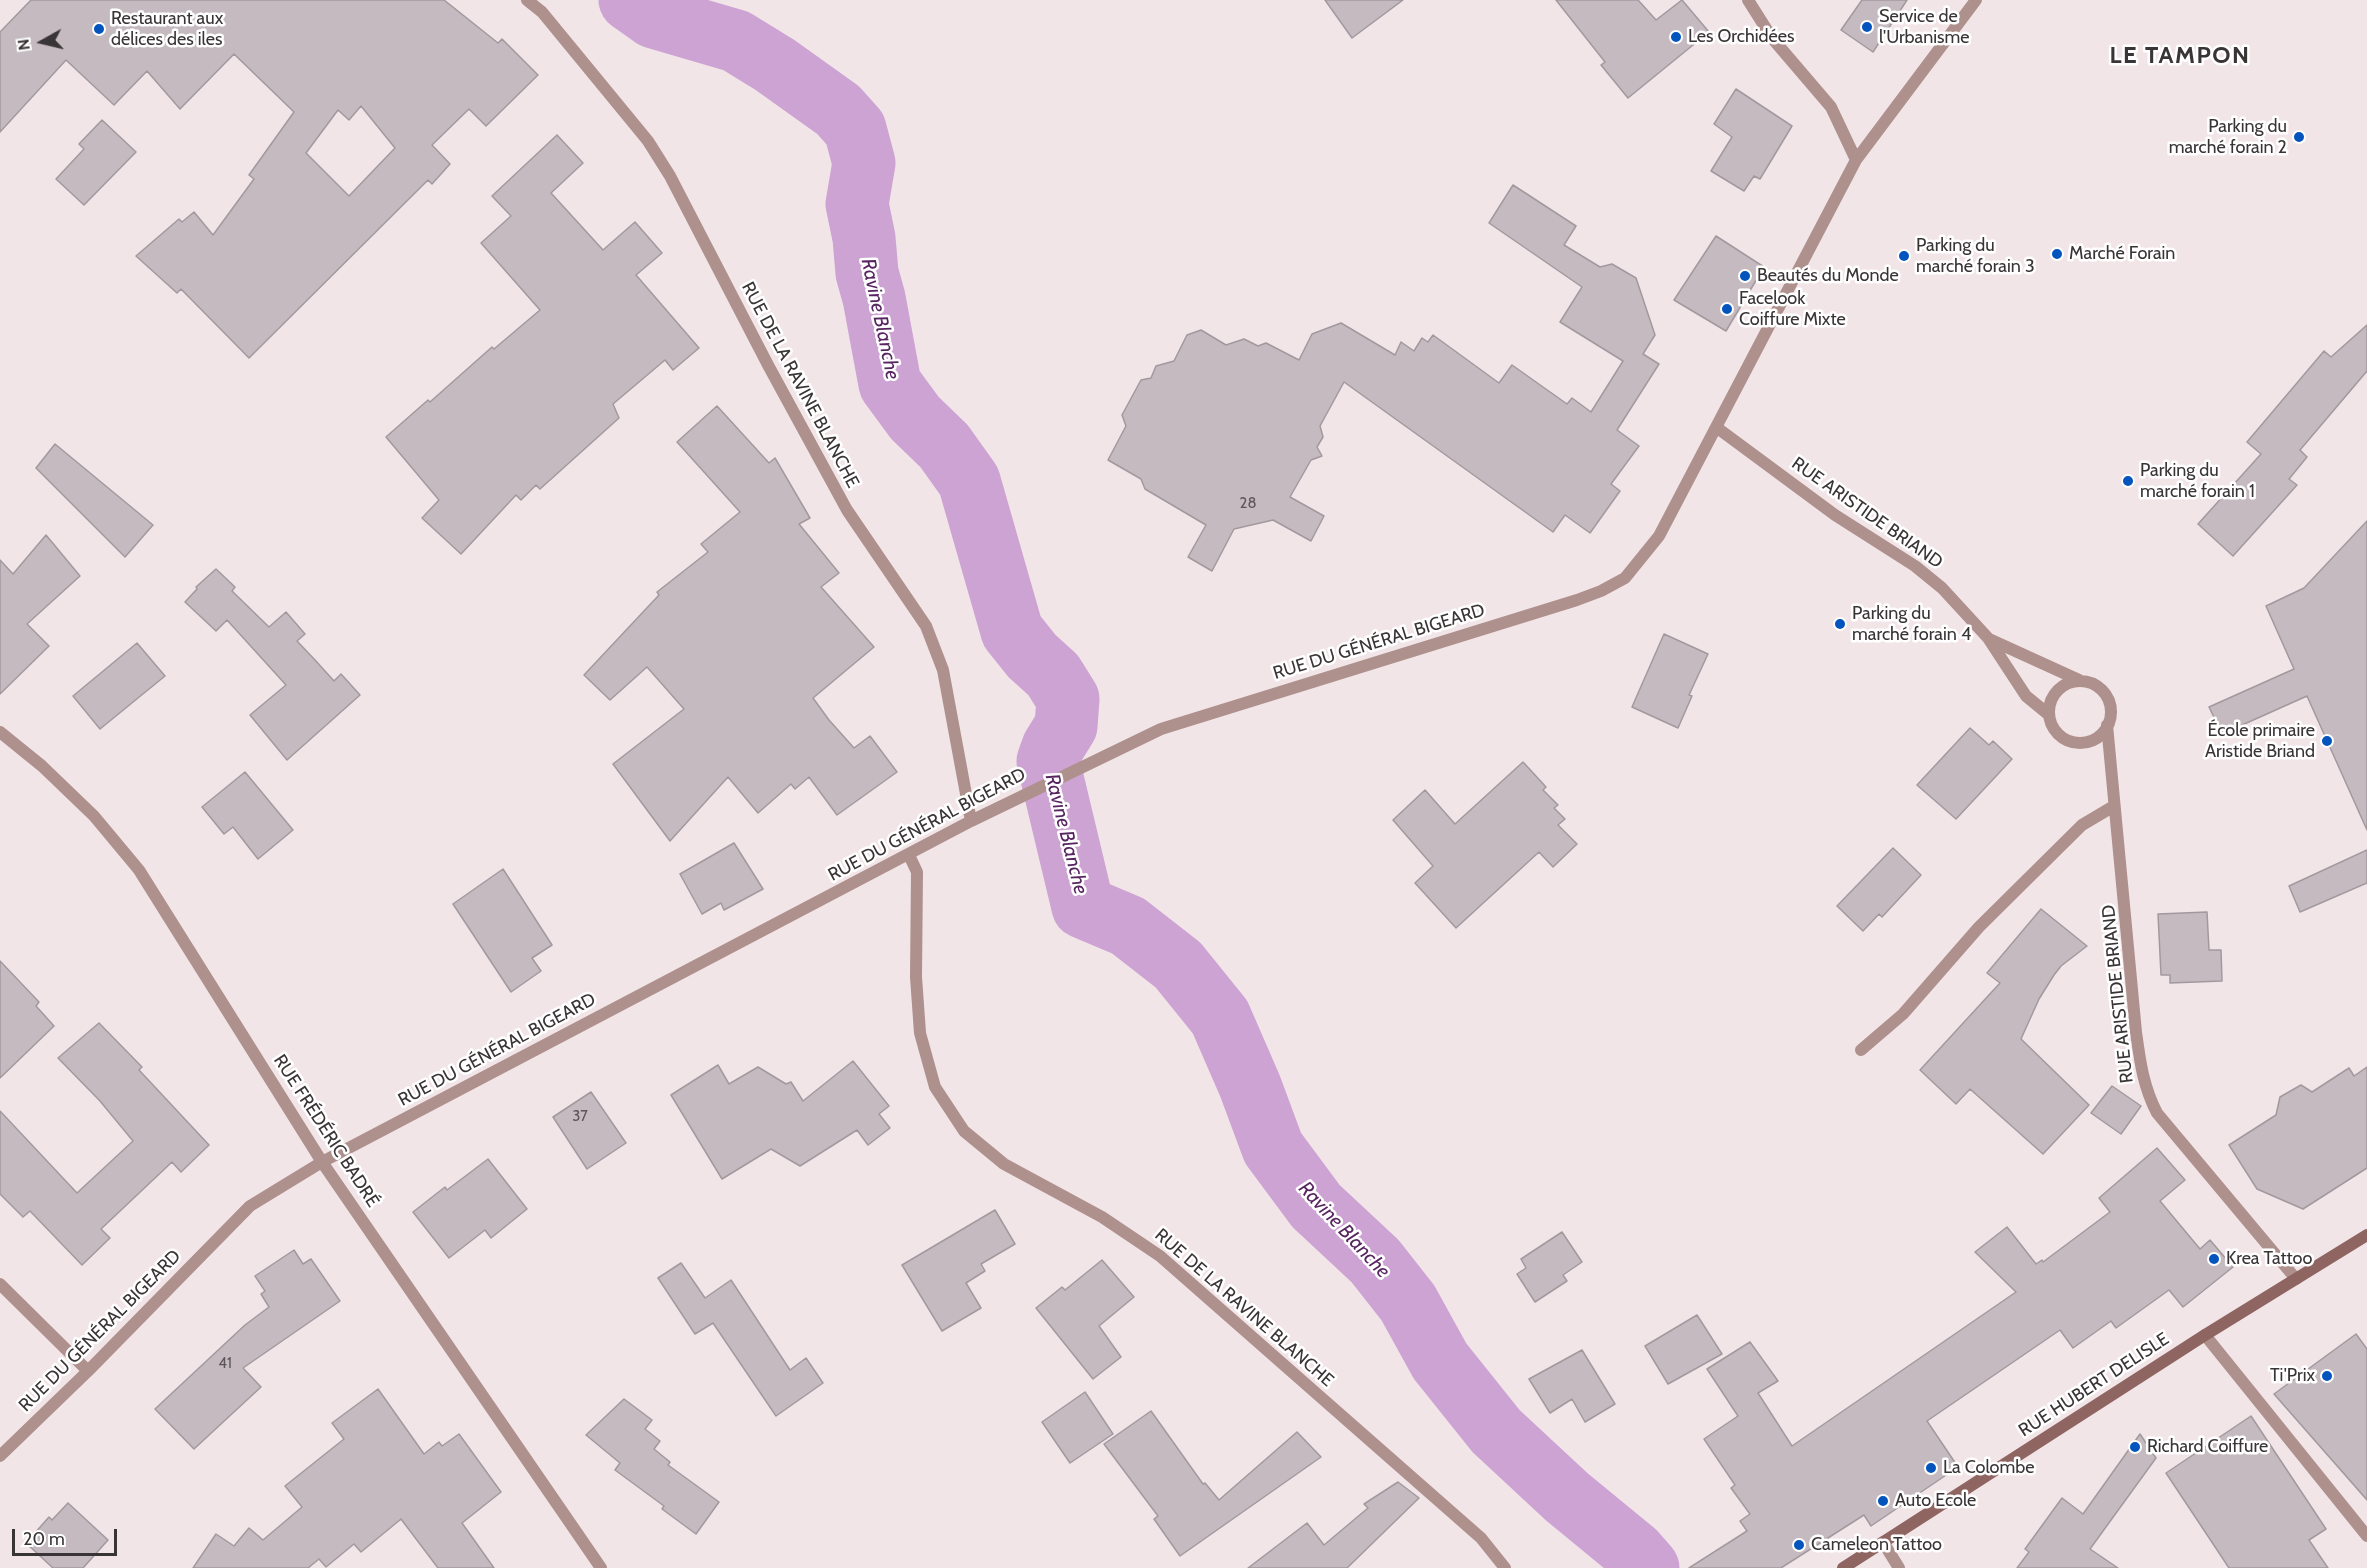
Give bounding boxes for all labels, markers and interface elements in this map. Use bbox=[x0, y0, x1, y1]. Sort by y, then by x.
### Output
place label: Service de l'Urbanisme bbox=[1879, 6, 1970, 48]
place label: Restaurant aux délices des iles bbox=[111, 8, 223, 50]
north arrow bbox=[12, 12, 72, 72]
marker: Service de l'Urbanisme bbox=[1860, 20, 1874, 34]
marker: Restaurant aux délices des iles bbox=[92, 22, 106, 36]
place label: Les Orchidées bbox=[1688, 26, 1794, 48]
marker: Les Orchidées bbox=[1669, 30, 1683, 44]
text: N bbox=[13, 38, 34, 51]
district label: LE TAMPON bbox=[2110, 42, 2250, 70]
place label: Parking du marché forain 2 bbox=[2169, 116, 2287, 158]
marker: Parking du marché forain 2 bbox=[2292, 130, 2306, 144]
place label: Parking du marché forain 3 bbox=[1916, 235, 2035, 278]
place label: Marché Forain bbox=[2069, 243, 2175, 265]
marker: Marché Forain bbox=[2050, 247, 2064, 261]
marker: Parking du marché forain 3 bbox=[1897, 249, 1911, 263]
water label: Ravine Blanche bbox=[855, 256, 905, 382]
place label: Beautés du Monde bbox=[1757, 265, 1899, 287]
marker: Beautés du Monde bbox=[1738, 269, 1752, 283]
street label: RUE DE LA RAVINE BLANCHE bbox=[737, 278, 863, 492]
place label: Facelook Coiffure Mixte bbox=[1739, 288, 1846, 330]
marker: Facelook Coiffure Mixte bbox=[1720, 302, 1734, 316]
street label: RUE ARISTIDE BRIAND bbox=[1787, 453, 1947, 573]
place label: Parking du marché forain 1 bbox=[2140, 460, 2255, 502]
marker: Parking du marché forain 1 bbox=[2121, 474, 2135, 488]
house number: 28 bbox=[1240, 495, 1256, 513]
street label: RUE DU GÉNÉRAL BIGEARD bbox=[1271, 599, 1487, 685]
place label: Parking du marché forain 4 bbox=[1852, 603, 1971, 646]
marker: Parking du marché forain 4 bbox=[1833, 617, 1847, 631]
place label: École primaire Aristide Briand bbox=[2205, 720, 2315, 762]
marker: École primaire Aristide Briand bbox=[2320, 734, 2334, 748]
street label: RUE DU GÉNÉRAL BIGEARD bbox=[825, 764, 1029, 886]
water label: Ravine Blanche bbox=[1039, 771, 1093, 897]
street label: RUE ARISTIDE BRIAND bbox=[2098, 904, 2138, 1084]
street label: RUE DU GÉNÉRAL BIGEARD bbox=[395, 989, 599, 1111]
street label: RUE FRÉDÉRIC BADRÉ bbox=[269, 1051, 383, 1211]
house number: 37 bbox=[572, 1108, 588, 1126]
water label: Ravine Blanche bbox=[1293, 1177, 1395, 1283]
street label: RUE DE LA RAVINE BLANCHE bbox=[1150, 1224, 1338, 1392]
street label: RUE DU GÉNÉRAL BIGEARD bbox=[15, 1246, 185, 1416]
place label: Krea Tattoo bbox=[2226, 1248, 2312, 1270]
marker: Krea Tattoo bbox=[2207, 1252, 2221, 1266]
street label: RUE HUBERT DELISLE bbox=[2015, 1328, 2173, 1442]
house number: 41 bbox=[218, 1355, 232, 1373]
place label: Ti'Prix bbox=[2270, 1365, 2315, 1387]
marker: Ti'Prix bbox=[2320, 1369, 2334, 1383]
place label: Richard Coiffure bbox=[2147, 1436, 2268, 1458]
marker: Richard Coiffure bbox=[2128, 1440, 2142, 1454]
place label: La Colombe bbox=[1943, 1457, 2034, 1479]
marker: La Colombe bbox=[1924, 1461, 1938, 1475]
place label: Auto Ecole bbox=[1895, 1490, 1976, 1512]
marker: Auto Ecole bbox=[1876, 1494, 1890, 1508]
scale bar bbox=[15, 1517, 120, 1555]
text: 20 m bbox=[23, 1528, 65, 1550]
place label: Cameleon Tattoo bbox=[1811, 1534, 1942, 1556]
marker: Cameleon Tattoo bbox=[1792, 1538, 1806, 1552]

